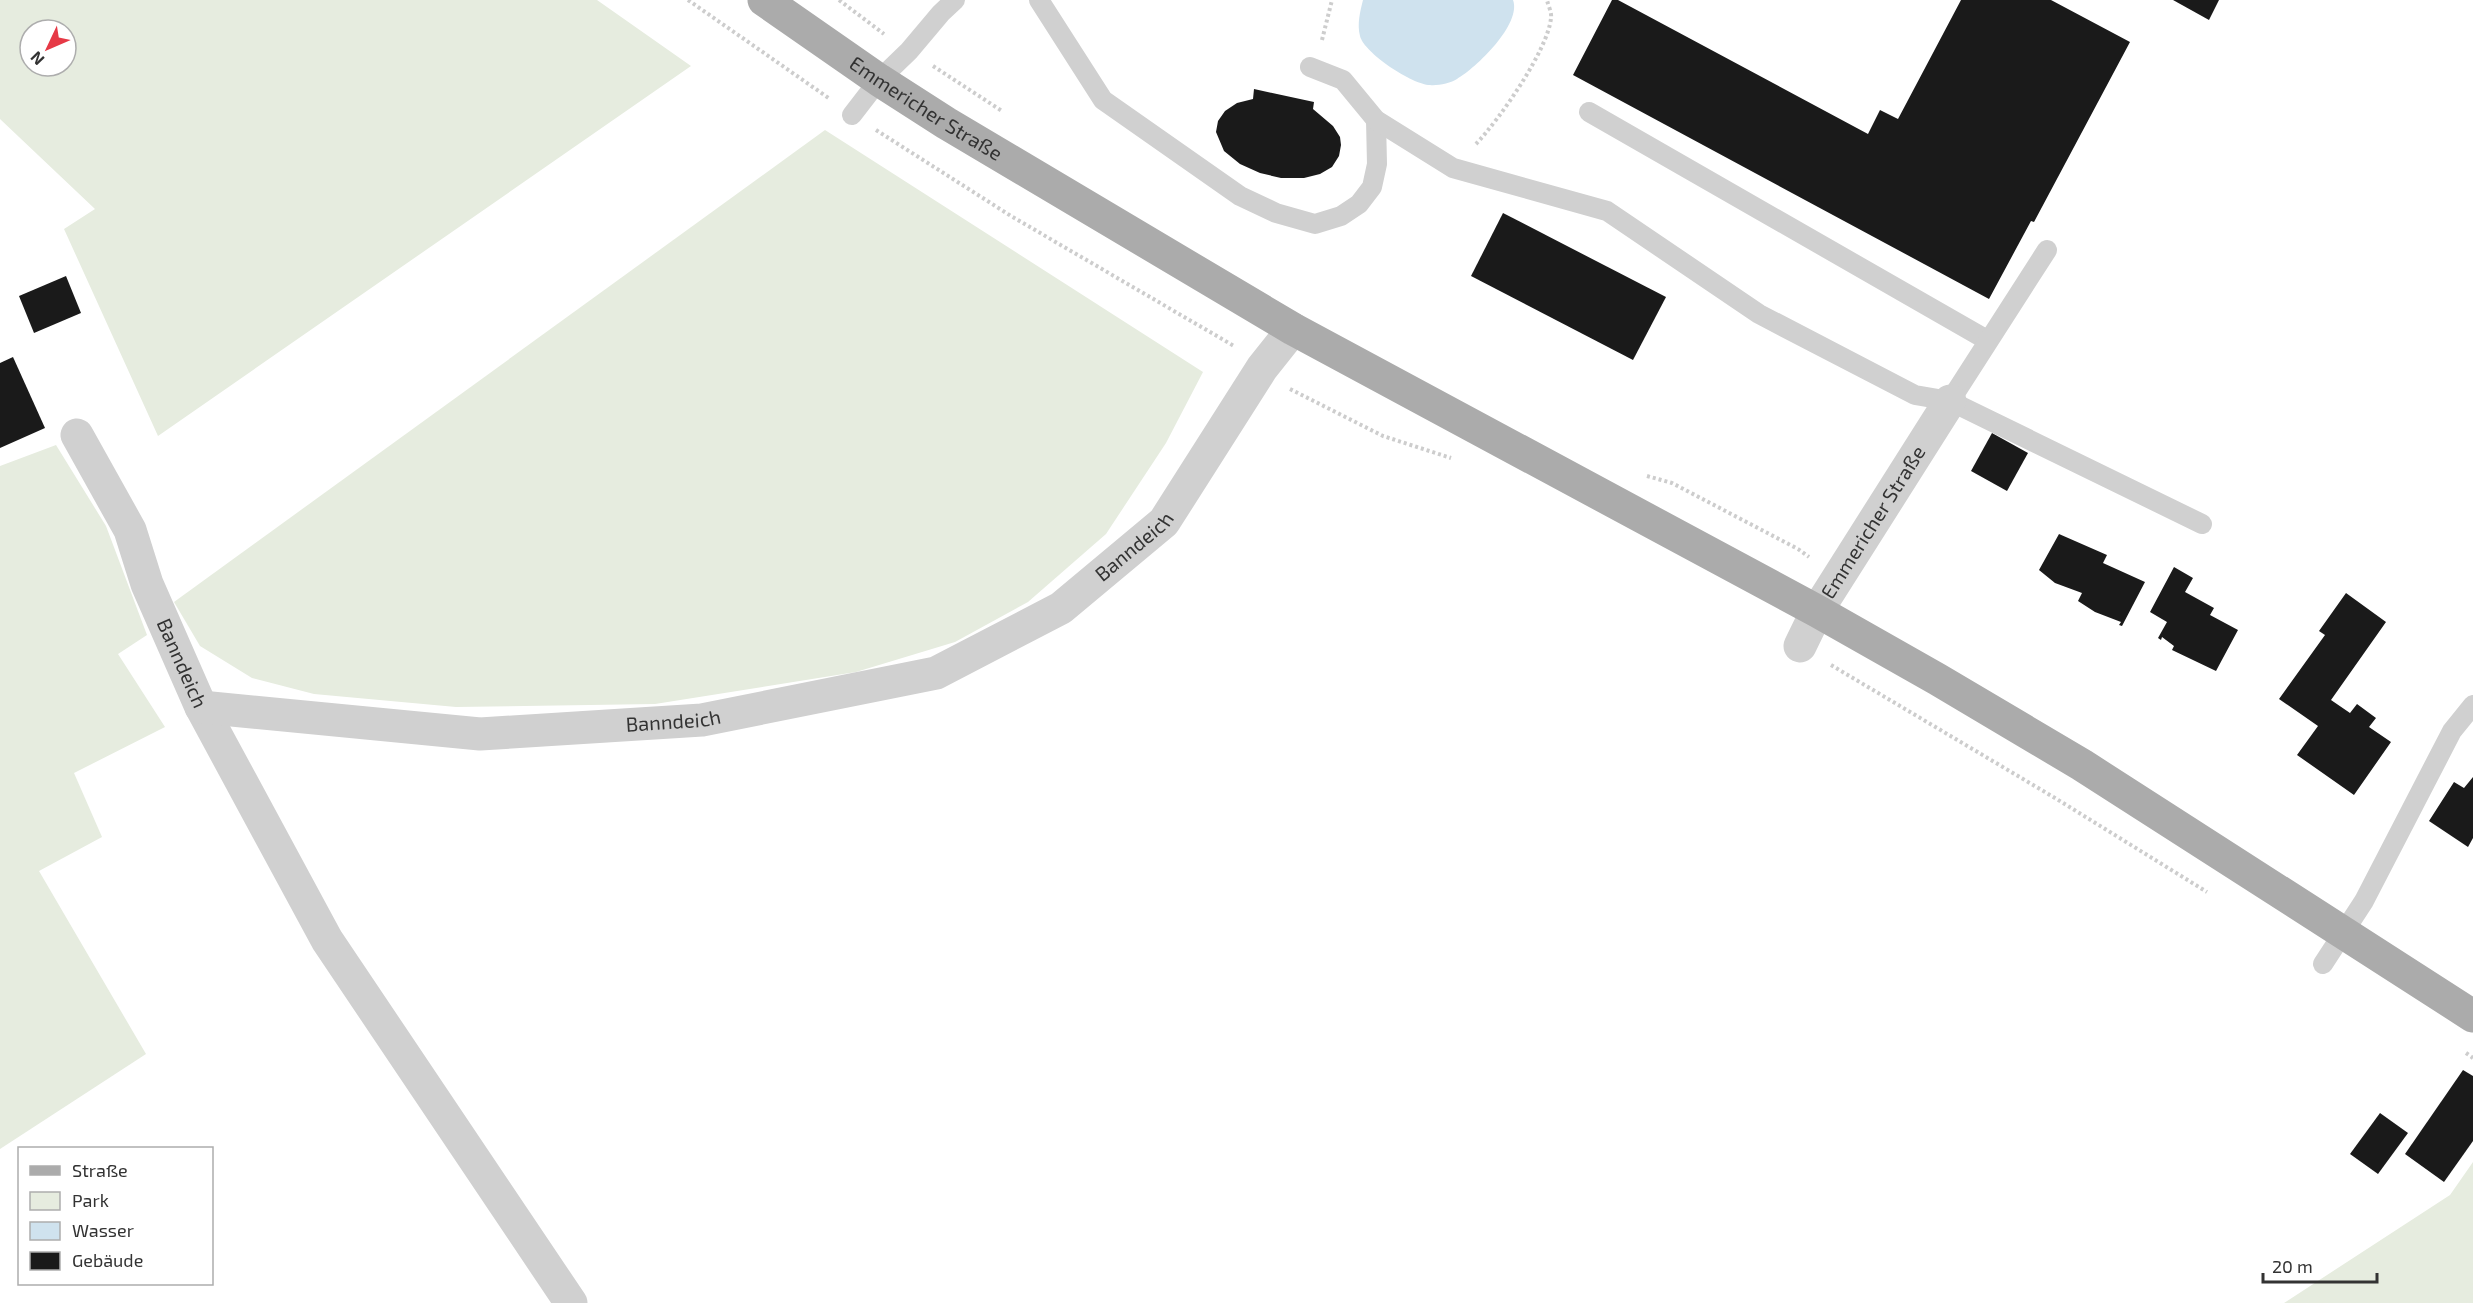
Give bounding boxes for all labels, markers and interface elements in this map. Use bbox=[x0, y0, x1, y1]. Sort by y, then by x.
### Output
north arrow bbox=[18, 18, 78, 78]
text: N bbox=[26, 48, 48, 70]
street label: Emmericher Straße bbox=[845, 50, 1007, 165]
street label: Emmericher Straße bbox=[1815, 441, 1930, 603]
street label: Banndeich bbox=[1090, 507, 1178, 586]
street label: Banndeich bbox=[153, 614, 213, 711]
street label: Banndeich bbox=[625, 704, 723, 736]
legend bbox=[18, 1147, 213, 1285]
text: Straße bbox=[72, 1159, 128, 1181]
text: Park bbox=[72, 1189, 109, 1211]
text: Wasser bbox=[72, 1219, 134, 1241]
scale bar bbox=[2263, 1246, 2377, 1284]
text: Gebäude bbox=[72, 1249, 143, 1271]
text: 20 m bbox=[2272, 1255, 2313, 1277]

